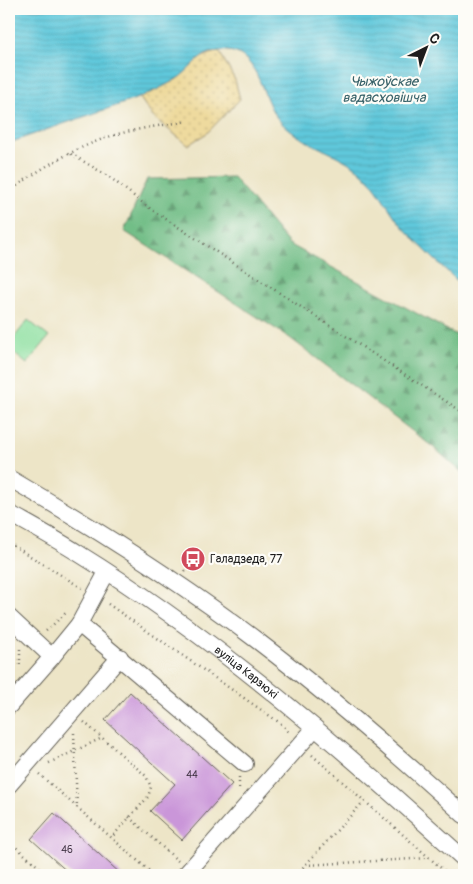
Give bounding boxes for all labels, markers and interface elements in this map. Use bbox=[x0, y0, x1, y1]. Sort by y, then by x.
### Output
north arrow bbox=[400, 22, 450, 72]
text: С bbox=[425, 30, 444, 48]
water label: Чыжоўскае вадасховішча bbox=[343, 73, 427, 106]
bus stop icon: Галадзеда, 77 bbox=[180, 546, 206, 572]
place label: Галадзеда, 77 bbox=[210, 552, 283, 567]
street label: вуліца Карзюкі bbox=[211, 643, 281, 702]
house number: 44 bbox=[186, 769, 198, 781]
house number: 46 bbox=[61, 844, 73, 856]

